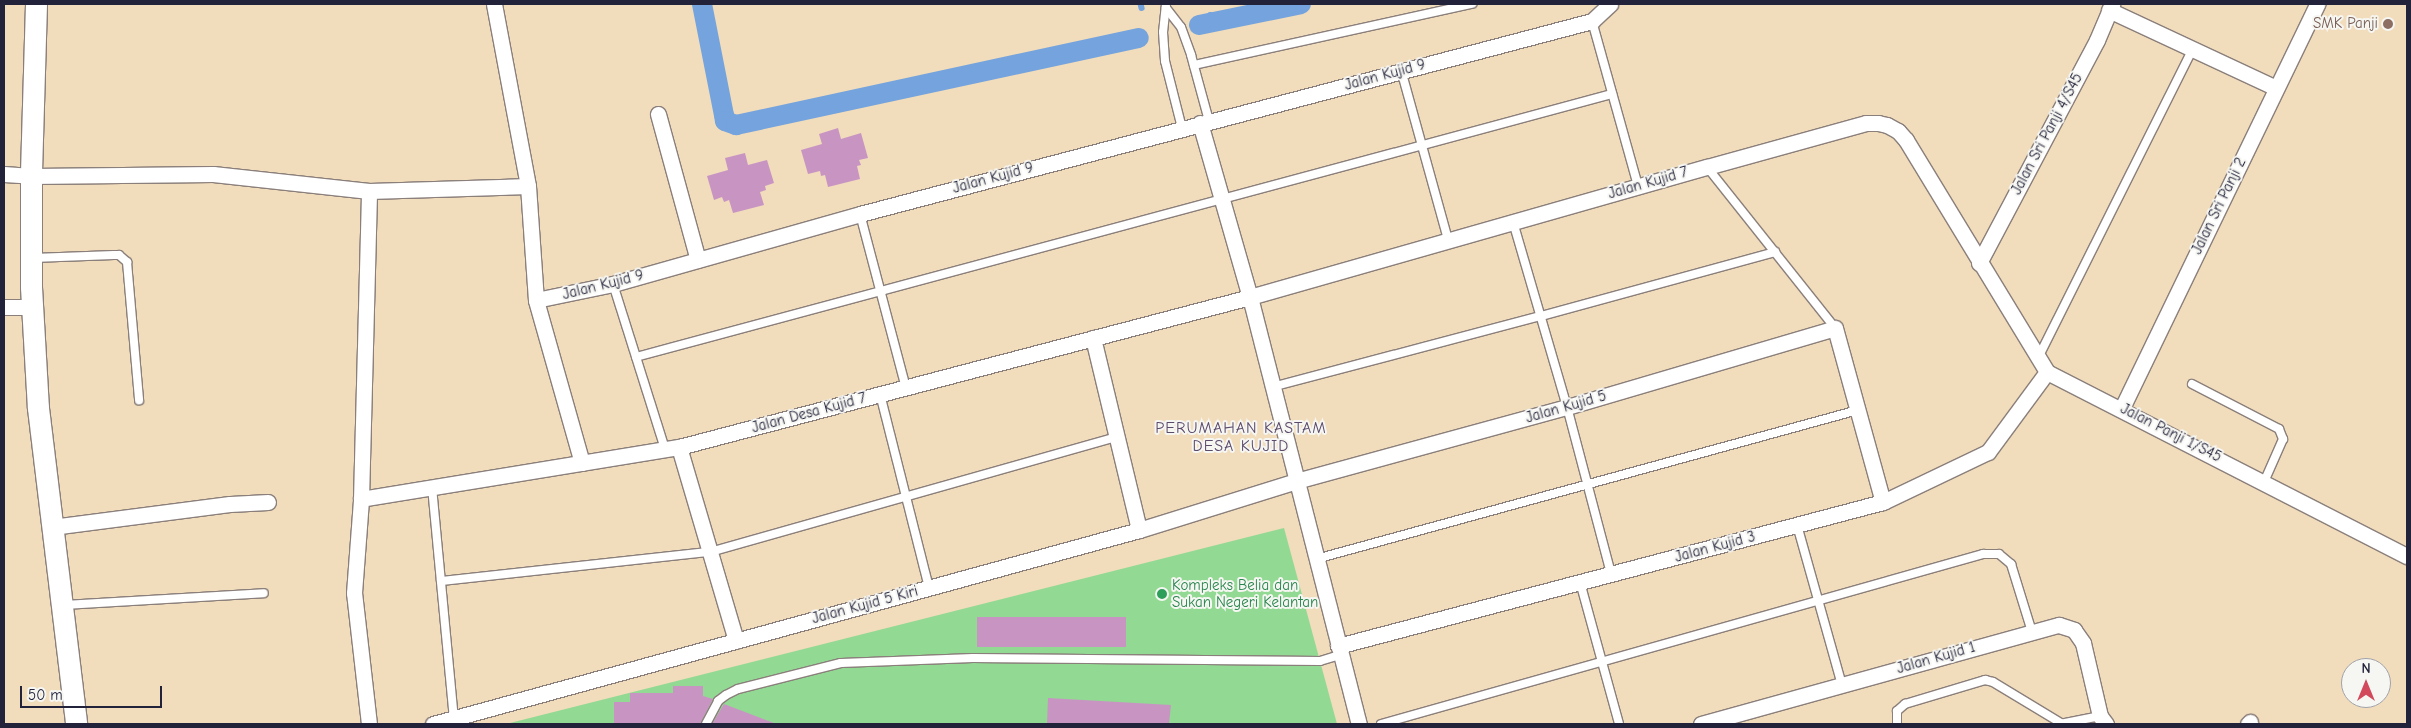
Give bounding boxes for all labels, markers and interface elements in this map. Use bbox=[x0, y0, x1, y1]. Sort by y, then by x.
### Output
place label: SMK Panji bbox=[2313, 15, 2378, 33]
marker: SMK Panji bbox=[2382, 18, 2394, 30]
street label: Jalan Kujid 9 bbox=[1343, 56, 1427, 94]
street label: Jalan Sri Panji 4/S45 bbox=[2007, 70, 2087, 198]
street label: Jalan Sri Panji 2 bbox=[2188, 155, 2250, 257]
street label: Jalan Kujid 9 bbox=[951, 159, 1035, 197]
street label: Jalan Kujid 7 bbox=[1606, 163, 1690, 203]
street label: Jalan Kujid 9 bbox=[561, 266, 645, 304]
street label: Jalan Kujid 5 bbox=[1524, 387, 1608, 427]
street label: Jalan Desa Kujid 7 bbox=[750, 389, 868, 437]
street label: Jalan Panji 1/S45 bbox=[2118, 400, 2224, 466]
district label: PERUMAHAN KASTAM DESA KUJID bbox=[1153, 418, 1329, 456]
street label: Jalan Kujid 3 bbox=[1673, 528, 1757, 566]
place label: Kompleks Belia dan Sukan Negeri Kelantan bbox=[1172, 576, 1318, 611]
street label: Jalan Kujid 5 Kiri bbox=[810, 582, 920, 628]
marker: Kompleks Belia dan Sukan Negeri Kelantan bbox=[1156, 588, 1168, 600]
street label: Jalan Kujid 1 bbox=[1895, 638, 1977, 678]
north arrow bbox=[2341, 658, 2391, 708]
text: N bbox=[2361, 660, 2371, 677]
scale bar bbox=[22, 676, 165, 708]
text: 50 m bbox=[28, 686, 63, 704]

